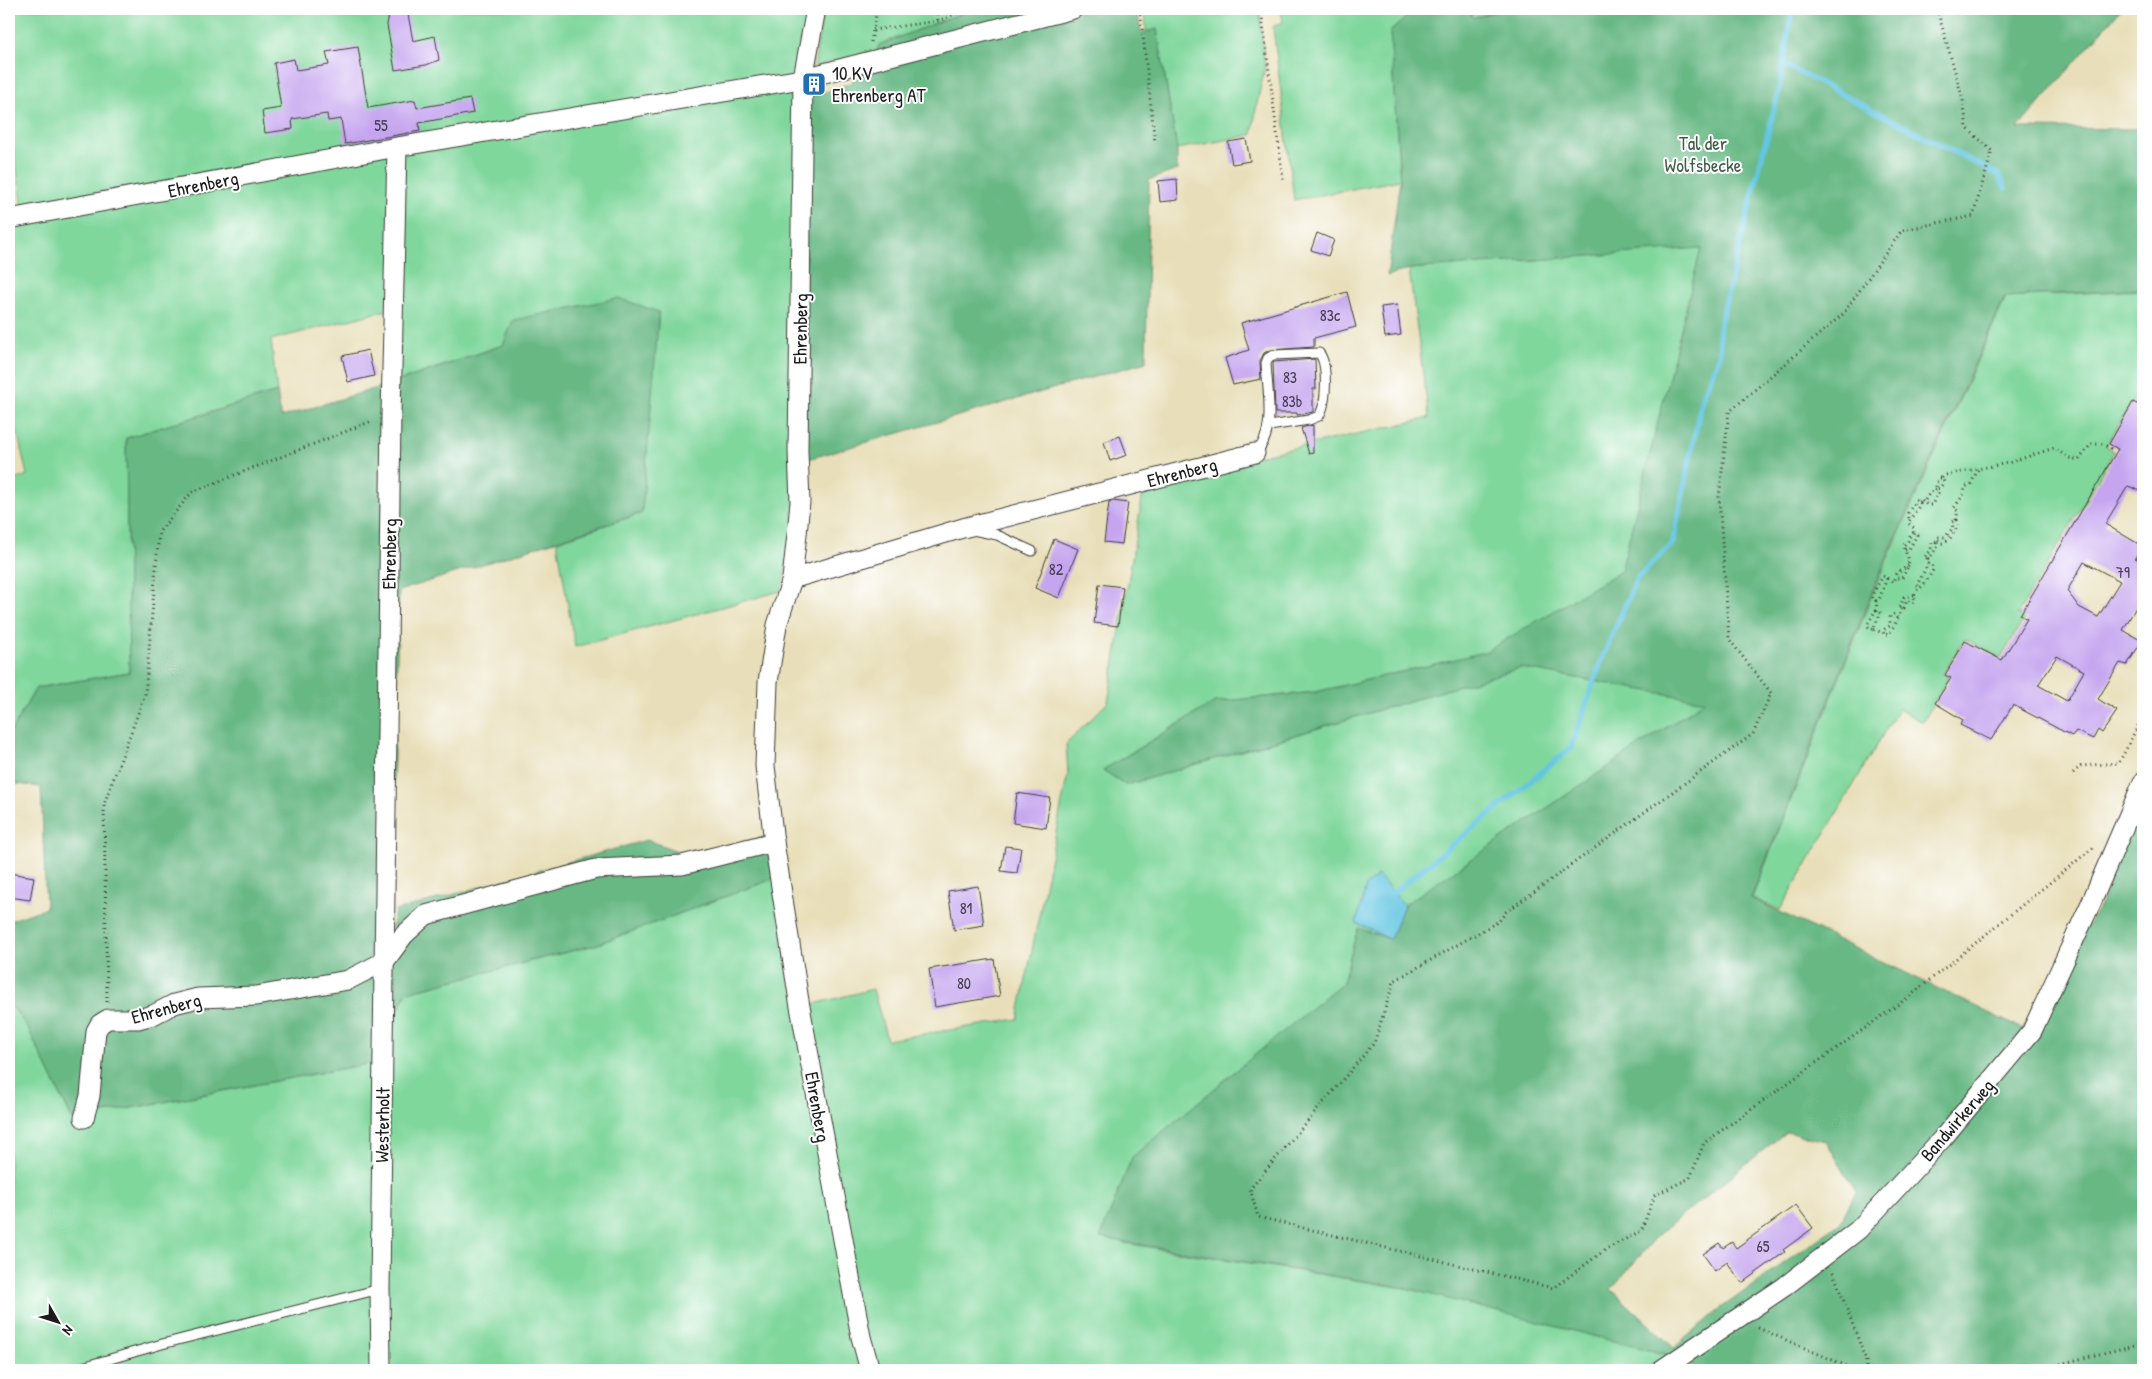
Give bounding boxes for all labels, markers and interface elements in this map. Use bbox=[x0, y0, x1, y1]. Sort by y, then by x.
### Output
place label: 10 KV Ehrenberg AT bbox=[832, 60, 927, 108]
building icon: 10 KV Ehrenberg AT bbox=[801, 71, 827, 97]
house number: 55 bbox=[374, 114, 388, 136]
park label: Tal der Wolfsbecke bbox=[1665, 130, 1742, 178]
street label: Ehrenberg bbox=[166, 164, 240, 204]
street label: Ehrenberg bbox=[786, 293, 814, 365]
house number: 83c bbox=[1320, 304, 1341, 326]
house number: 83 bbox=[1283, 366, 1297, 388]
house number: 83b bbox=[1282, 390, 1302, 412]
street label: Ehrenberg bbox=[1144, 451, 1220, 493]
street label: Ehrenberg bbox=[375, 518, 403, 590]
house number: 82 bbox=[1049, 558, 1064, 580]
house number: 79 bbox=[2116, 561, 2130, 583]
house number: 81 bbox=[960, 897, 973, 919]
house number: 80 bbox=[957, 972, 971, 994]
street label: Ehrenberg bbox=[128, 986, 204, 1030]
street label: Ehrenberg bbox=[799, 1070, 837, 1144]
street label: Bandwirkerweg bbox=[1914, 1073, 2000, 1167]
street label: Westerholt bbox=[368, 1087, 396, 1163]
house number: 65 bbox=[1756, 1235, 1770, 1257]
north arrow bbox=[32, 1296, 82, 1346]
text: N bbox=[58, 1322, 78, 1340]

